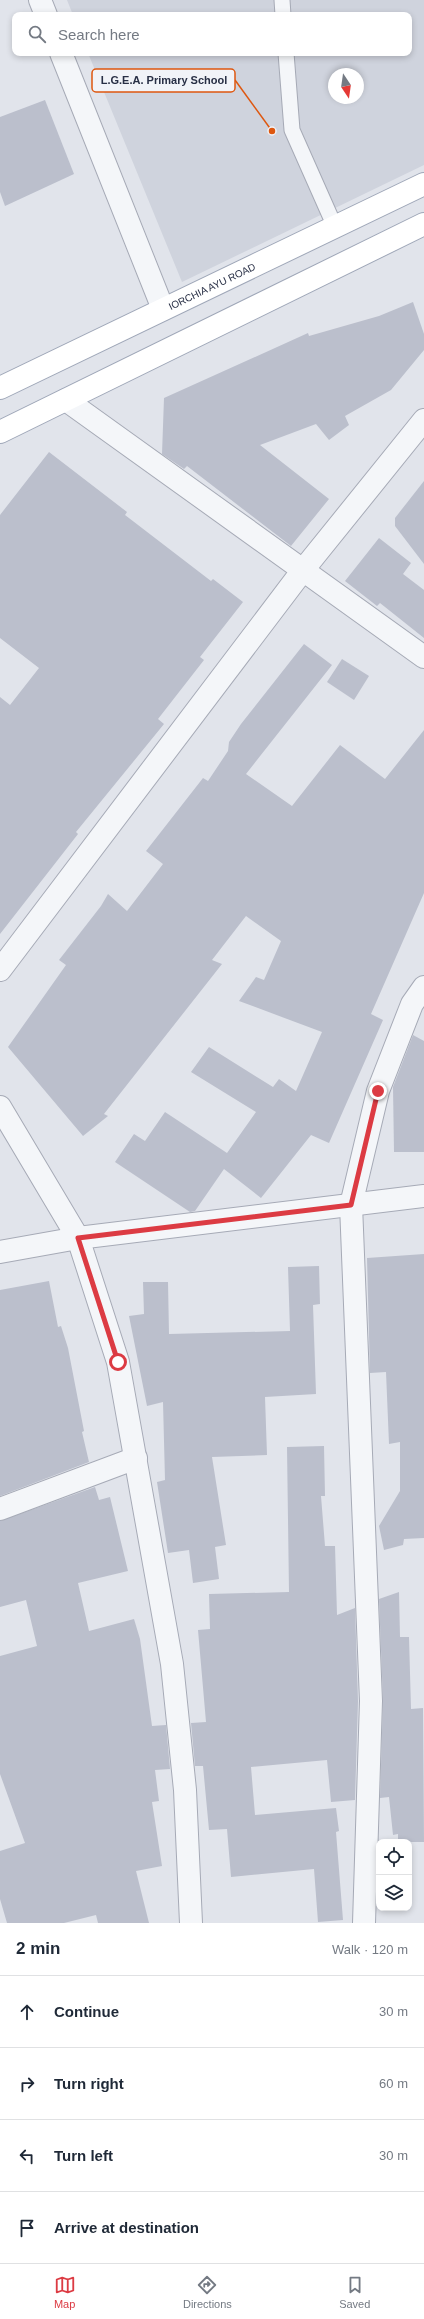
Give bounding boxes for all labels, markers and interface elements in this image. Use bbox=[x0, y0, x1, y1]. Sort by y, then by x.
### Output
search box bbox=[12, 12, 412, 56]
icon: search bbox=[26, 23, 48, 45]
text: Search here bbox=[58, 26, 140, 43]
north arrow bbox=[328, 68, 364, 104]
callout: L.G.E.A. Primary School bbox=[92, 69, 235, 92]
text: L.G.E.A. Primary School bbox=[101, 74, 227, 86]
street label: IORCHIA AYU ROAD bbox=[167, 261, 257, 312]
route end bbox=[369, 1082, 387, 1100]
route start bbox=[109, 1353, 127, 1371]
map controls bbox=[376, 1839, 412, 1911]
button: locate bbox=[376, 1839, 412, 1875]
button: layers bbox=[376, 1875, 412, 1911]
text: 2 min bbox=[16, 1939, 60, 1958]
text: Walk · 120 m bbox=[332, 1942, 408, 1957]
icon: ahead bbox=[16, 2001, 38, 2023]
text: Continue bbox=[54, 2003, 119, 2020]
text: 30 m bbox=[379, 2004, 408, 2019]
icon: right bbox=[16, 2073, 38, 2095]
text: Turn right bbox=[54, 2075, 124, 2092]
text: 60 m bbox=[379, 2076, 408, 2091]
icon: left bbox=[16, 2145, 38, 2167]
text: Turn left bbox=[54, 2147, 113, 2164]
text: 30 m bbox=[379, 2148, 408, 2163]
icon: arrive bbox=[16, 2217, 38, 2239]
text: Arrive at destination bbox=[54, 2219, 199, 2236]
tab: Map bbox=[54, 2274, 76, 2310]
tab: Directions bbox=[183, 2274, 232, 2310]
tab: Saved bbox=[339, 2274, 370, 2310]

